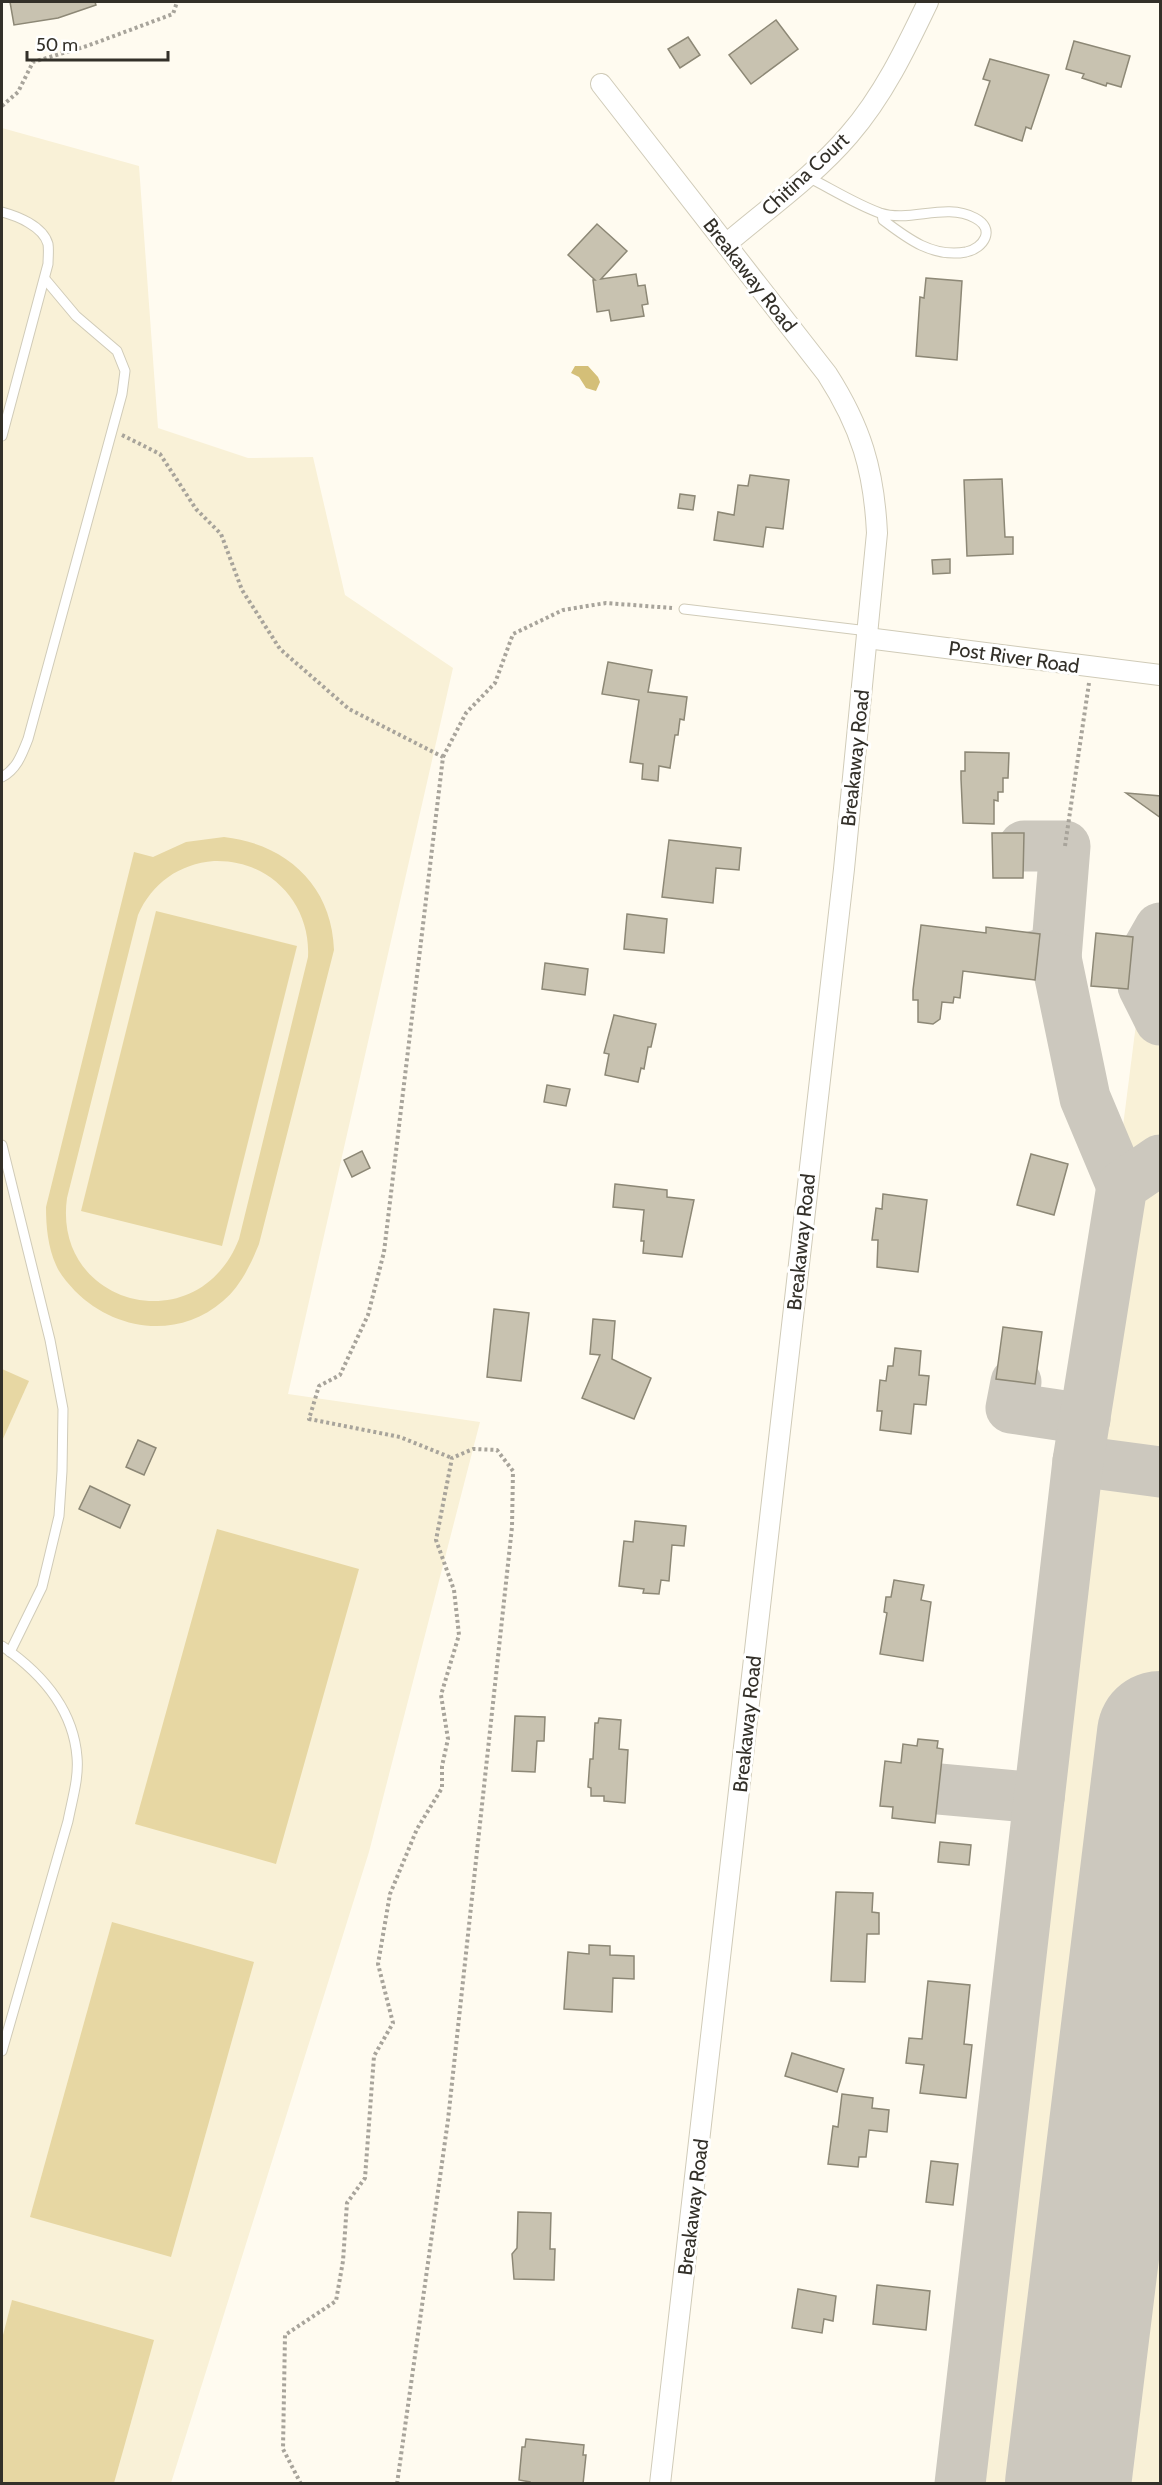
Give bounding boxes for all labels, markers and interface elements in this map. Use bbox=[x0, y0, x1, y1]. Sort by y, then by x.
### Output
scale bar bbox=[27, 24, 168, 62]
text: 50 m bbox=[36, 34, 78, 56]
street label: Chitina Court bbox=[757, 127, 854, 220]
street label: Breakaway Road bbox=[698, 213, 802, 337]
street label: Post River Road bbox=[947, 636, 1081, 678]
street label: Breakaway Road bbox=[836, 688, 874, 828]
street label: Breakaway Road bbox=[782, 1172, 820, 1312]
street label: Breakaway Road bbox=[728, 1654, 766, 1794]
street label: Breakaway Road bbox=[673, 2137, 713, 2277]

